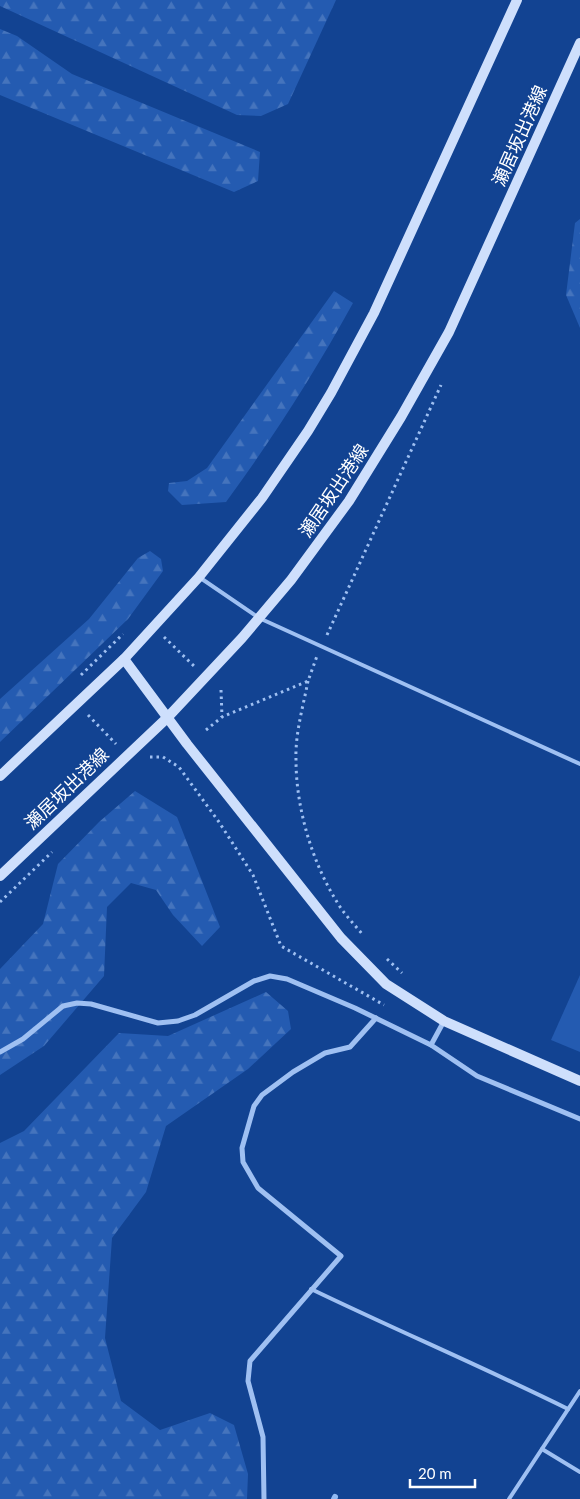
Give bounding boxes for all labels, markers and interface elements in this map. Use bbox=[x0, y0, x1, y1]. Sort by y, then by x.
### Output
street label: 瀬居坂出港線 bbox=[487, 82, 551, 189]
street label: 瀬居坂出港線 bbox=[294, 440, 372, 541]
street label: 瀬居坂出港線 bbox=[20, 743, 113, 834]
scale bar bbox=[410, 1456, 475, 1488]
text: 20 m bbox=[418, 1464, 452, 1482]

